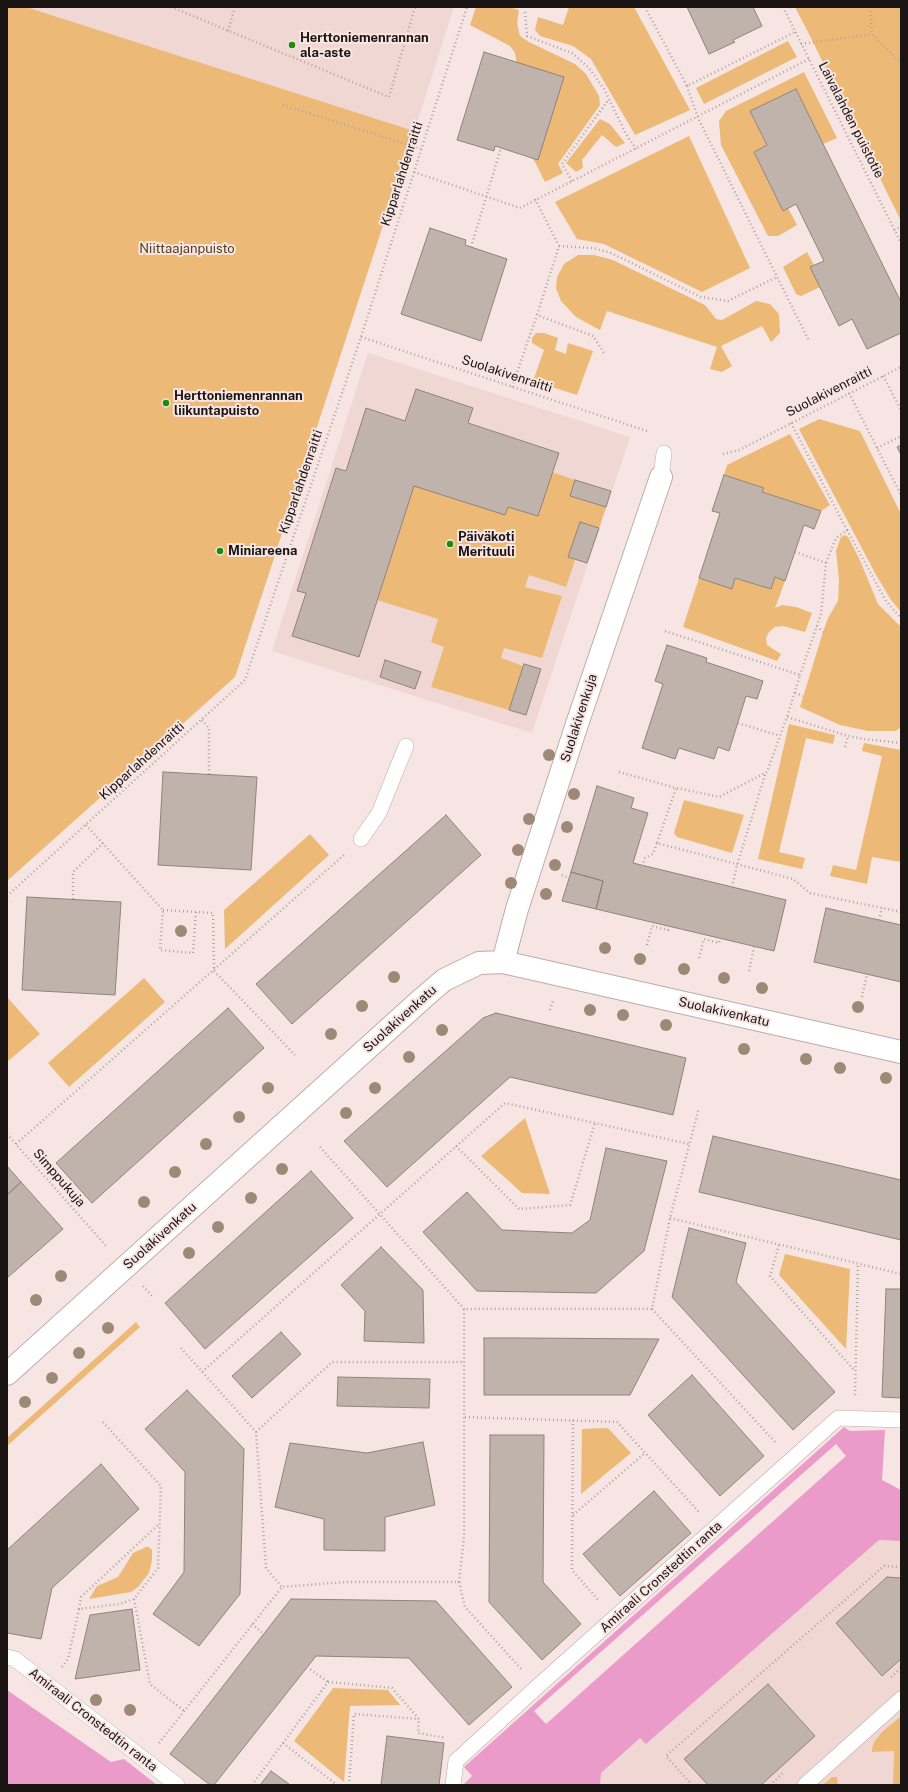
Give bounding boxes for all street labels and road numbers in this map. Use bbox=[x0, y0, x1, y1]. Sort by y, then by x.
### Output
street label: Laivalahden puistotie bbox=[815, 59, 887, 181]
street label: Kipparlahdenraitti bbox=[378, 120, 426, 228]
street label: Suolakivenraitti bbox=[460, 352, 554, 396]
street label: Suolakivenraitti bbox=[783, 364, 875, 420]
street label: Kipparlahdenraitti bbox=[276, 428, 326, 536]
street label: Suolakivenkuja bbox=[557, 672, 601, 764]
street label: Kipparlahdenraitti bbox=[96, 719, 188, 803]
street label: Suolakivenkatu bbox=[360, 982, 440, 1056]
street label: Suolakivenkatu bbox=[677, 994, 771, 1030]
street label: Simppukuja bbox=[30, 1146, 88, 1210]
street label: Suolakivenkatu bbox=[120, 1199, 200, 1273]
street label: Amiraali Cronstedtin ranta bbox=[597, 1518, 725, 1636]
street label: Amiraali Cronstedtin ranta bbox=[26, 1665, 160, 1775]

